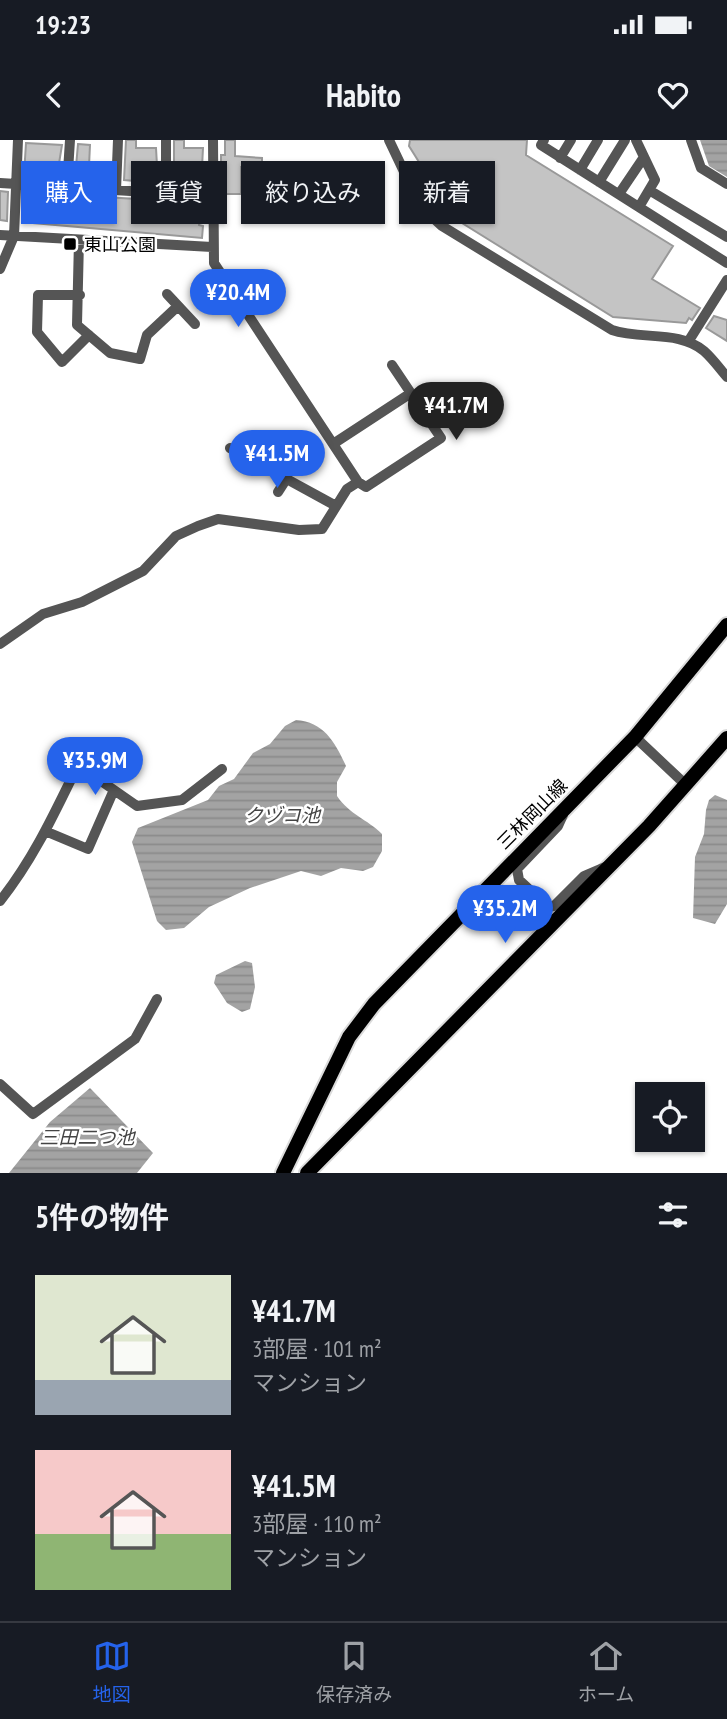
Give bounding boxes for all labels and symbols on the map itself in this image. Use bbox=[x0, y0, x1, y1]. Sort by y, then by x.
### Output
place label: 東山公園 bbox=[84, 233, 156, 256]
marker: 東山公園 bbox=[62, 236, 78, 252]
pin: ¥20.4M bbox=[181, 270, 295, 329]
pin: ¥41.7M bbox=[399, 383, 513, 442]
pin: ¥41.5M bbox=[220, 430, 334, 490]
pin: ¥35.9M bbox=[38, 738, 152, 797]
street label: 三林岡山線 bbox=[492, 774, 572, 854]
water label: クヅコ池 bbox=[244, 803, 322, 827]
pin: ¥35.2M bbox=[448, 886, 562, 945]
water label: 三田二つ池 bbox=[39, 1125, 136, 1149]

